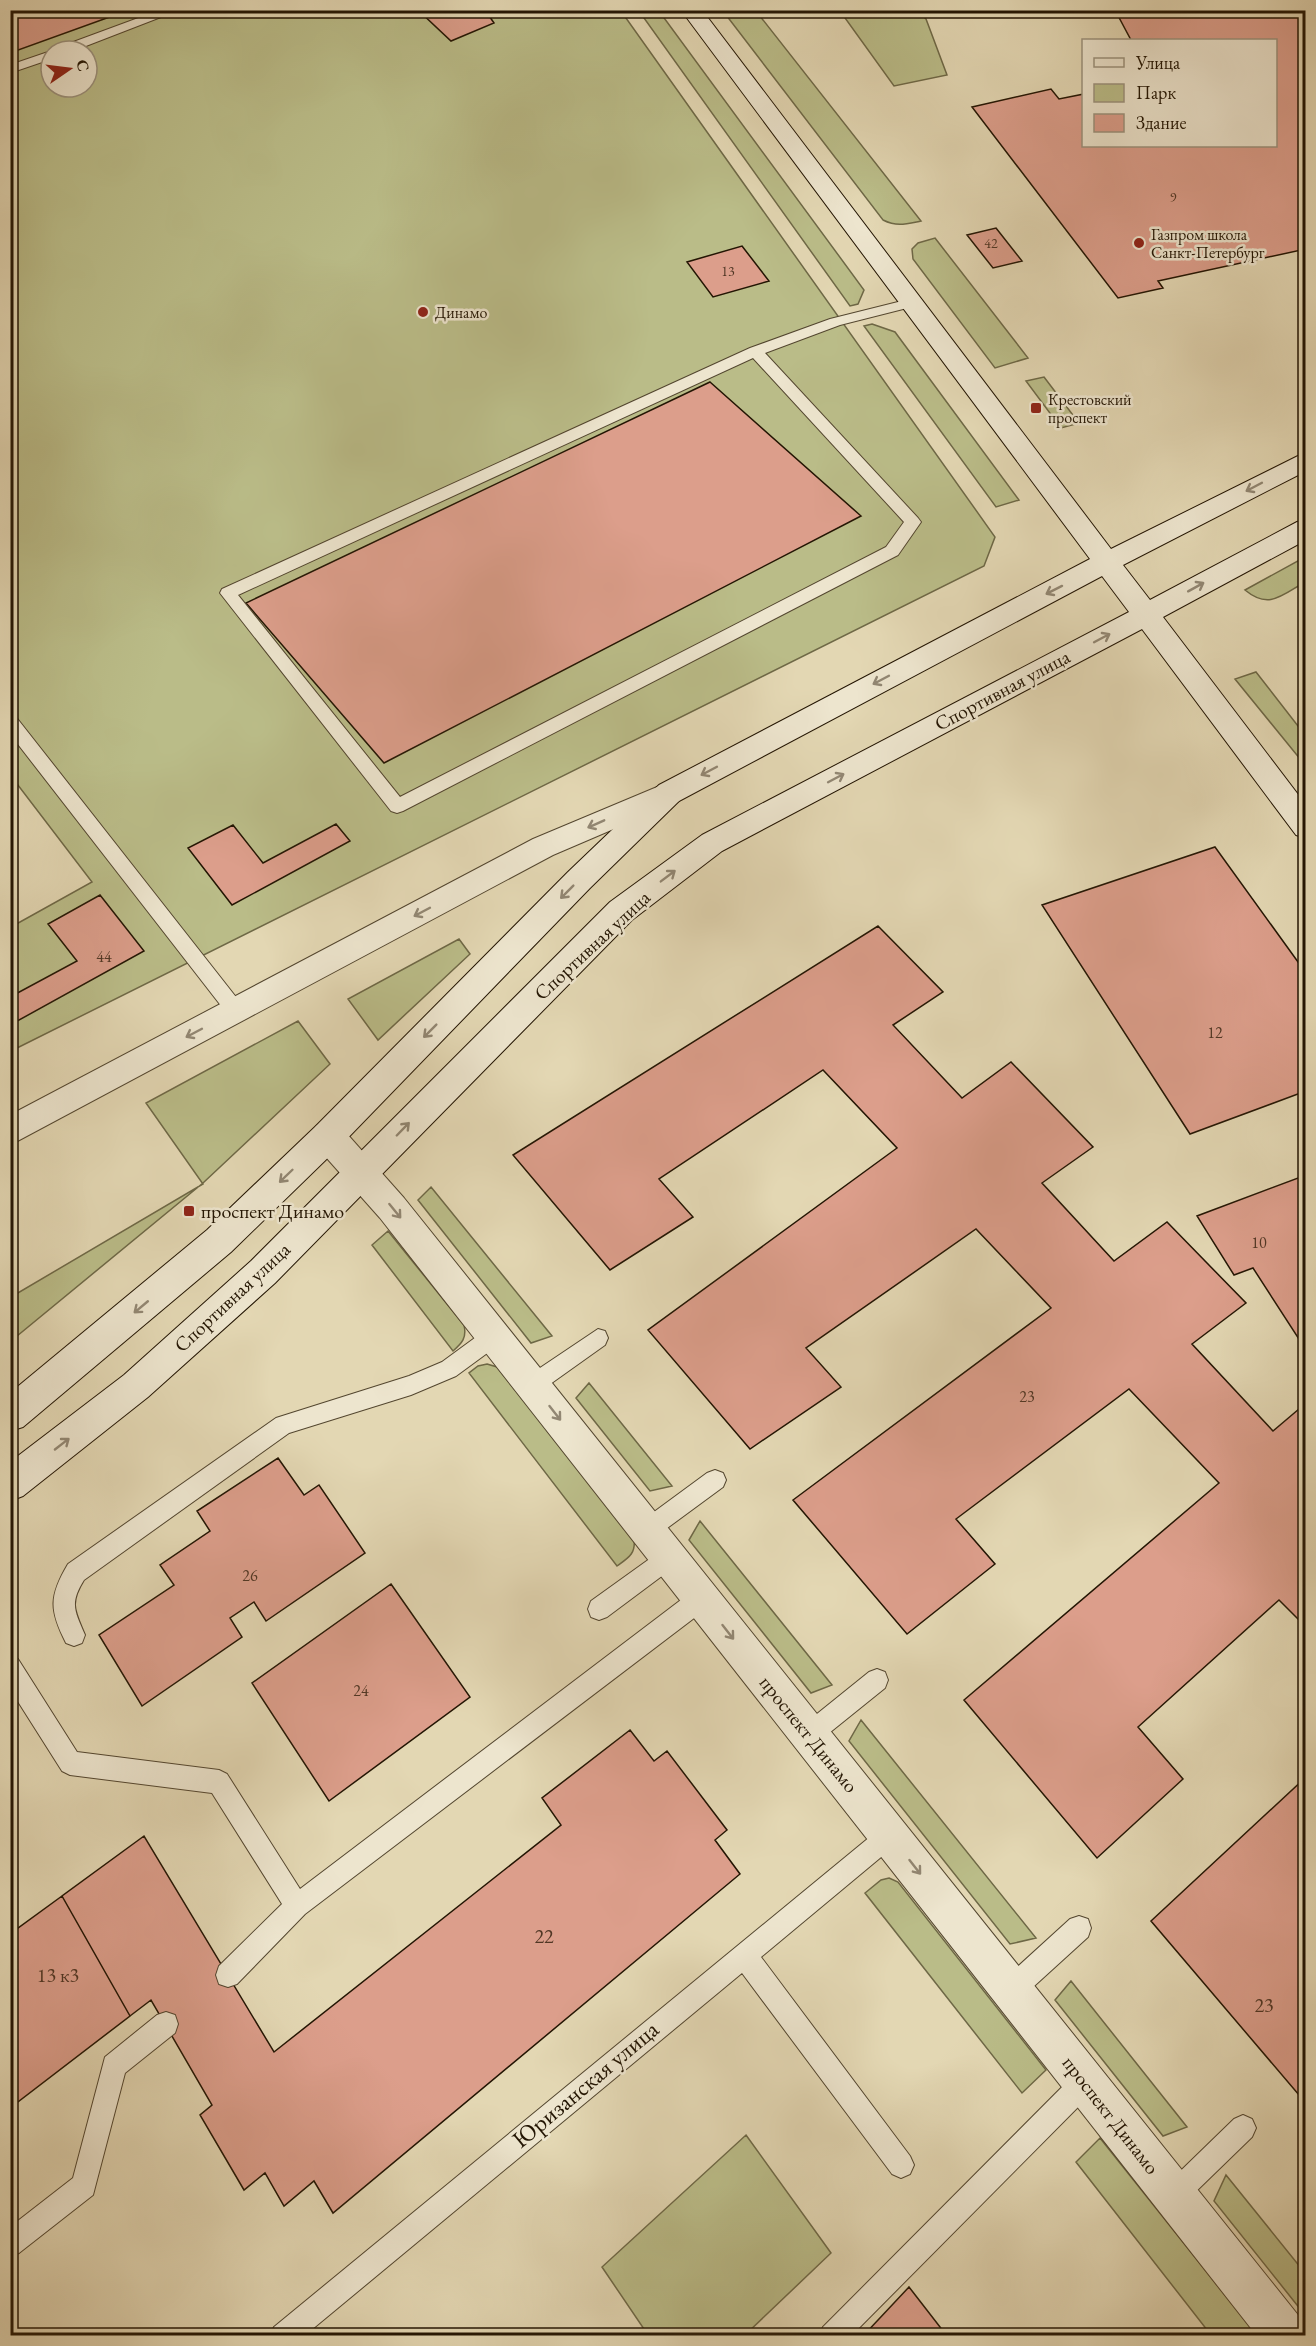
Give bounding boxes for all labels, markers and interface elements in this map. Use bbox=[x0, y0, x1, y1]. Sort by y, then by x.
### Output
north arrow bbox=[39, 39, 99, 99]
legend bbox=[1082, 39, 1277, 147]
text: Улица bbox=[1135, 51, 1181, 74]
text: С bbox=[72, 57, 95, 74]
text: Парк bbox=[1136, 81, 1176, 104]
text: Здание bbox=[1136, 111, 1186, 134]
house number: 9 bbox=[1170, 188, 1177, 206]
place label: Газпром школа Санкт-Петербург bbox=[1151, 224, 1265, 263]
house number: 42 bbox=[984, 234, 998, 252]
marker: Газпром школа Санкт-Петербург bbox=[1132, 236, 1146, 250]
house number: 13 bbox=[721, 262, 735, 280]
place label: Динамо bbox=[435, 302, 487, 323]
marker: Динамо bbox=[416, 305, 430, 319]
place label: Крестовский проспект bbox=[1048, 389, 1132, 428]
marker: Крестовский проспект bbox=[1029, 401, 1043, 415]
one-way arrow bbox=[1246, 481, 1263, 493]
one-way arrow bbox=[1187, 581, 1204, 593]
one-way arrow bbox=[1045, 584, 1063, 596]
one-way arrow bbox=[1092, 632, 1110, 643]
street label: Спортивная улица bbox=[930, 643, 1074, 737]
one-way arrow bbox=[873, 674, 890, 686]
one-way arrow bbox=[701, 765, 718, 777]
one-way arrow bbox=[827, 772, 844, 784]
one-way arrow bbox=[587, 820, 605, 831]
one-way arrow bbox=[660, 870, 676, 882]
street label: Спортивная улица bbox=[528, 884, 656, 1006]
one-way arrow bbox=[559, 885, 574, 900]
one-way arrow bbox=[414, 906, 431, 918]
house number: 44 bbox=[96, 946, 112, 967]
house number: 12 bbox=[1207, 1022, 1223, 1043]
one-way arrow bbox=[423, 1024, 437, 1039]
one-way arrow bbox=[186, 1027, 203, 1039]
one-way arrow bbox=[395, 1122, 410, 1137]
one-way arrow bbox=[279, 1169, 294, 1183]
place label: проспект Динамо bbox=[201, 1198, 344, 1224]
one-way arrow bbox=[388, 1203, 401, 1219]
marker: проспект Динамо bbox=[182, 1204, 196, 1218]
house number: 10 bbox=[1251, 1232, 1267, 1253]
street label: Спортивная улица bbox=[168, 1236, 296, 1358]
one-way arrow bbox=[134, 1300, 149, 1314]
house number: 23 bbox=[1019, 1386, 1035, 1407]
one-way arrow bbox=[548, 1405, 561, 1421]
one-way arrow bbox=[54, 1437, 70, 1450]
house number: 26 bbox=[242, 1565, 258, 1586]
one-way arrow bbox=[722, 1623, 735, 1639]
street label: проспект Динамо bbox=[754, 1670, 864, 1798]
house number: 24 bbox=[353, 1680, 369, 1701]
one-way arrow bbox=[909, 1858, 921, 1874]
house number: 22 bbox=[534, 1923, 554, 1949]
house number: 13 к3 bbox=[37, 1962, 79, 1988]
house number: 23 bbox=[1254, 1992, 1274, 2018]
street label: Юризанская улица bbox=[505, 2013, 665, 2155]
street label: проспект Динамо bbox=[1057, 2051, 1165, 2180]

